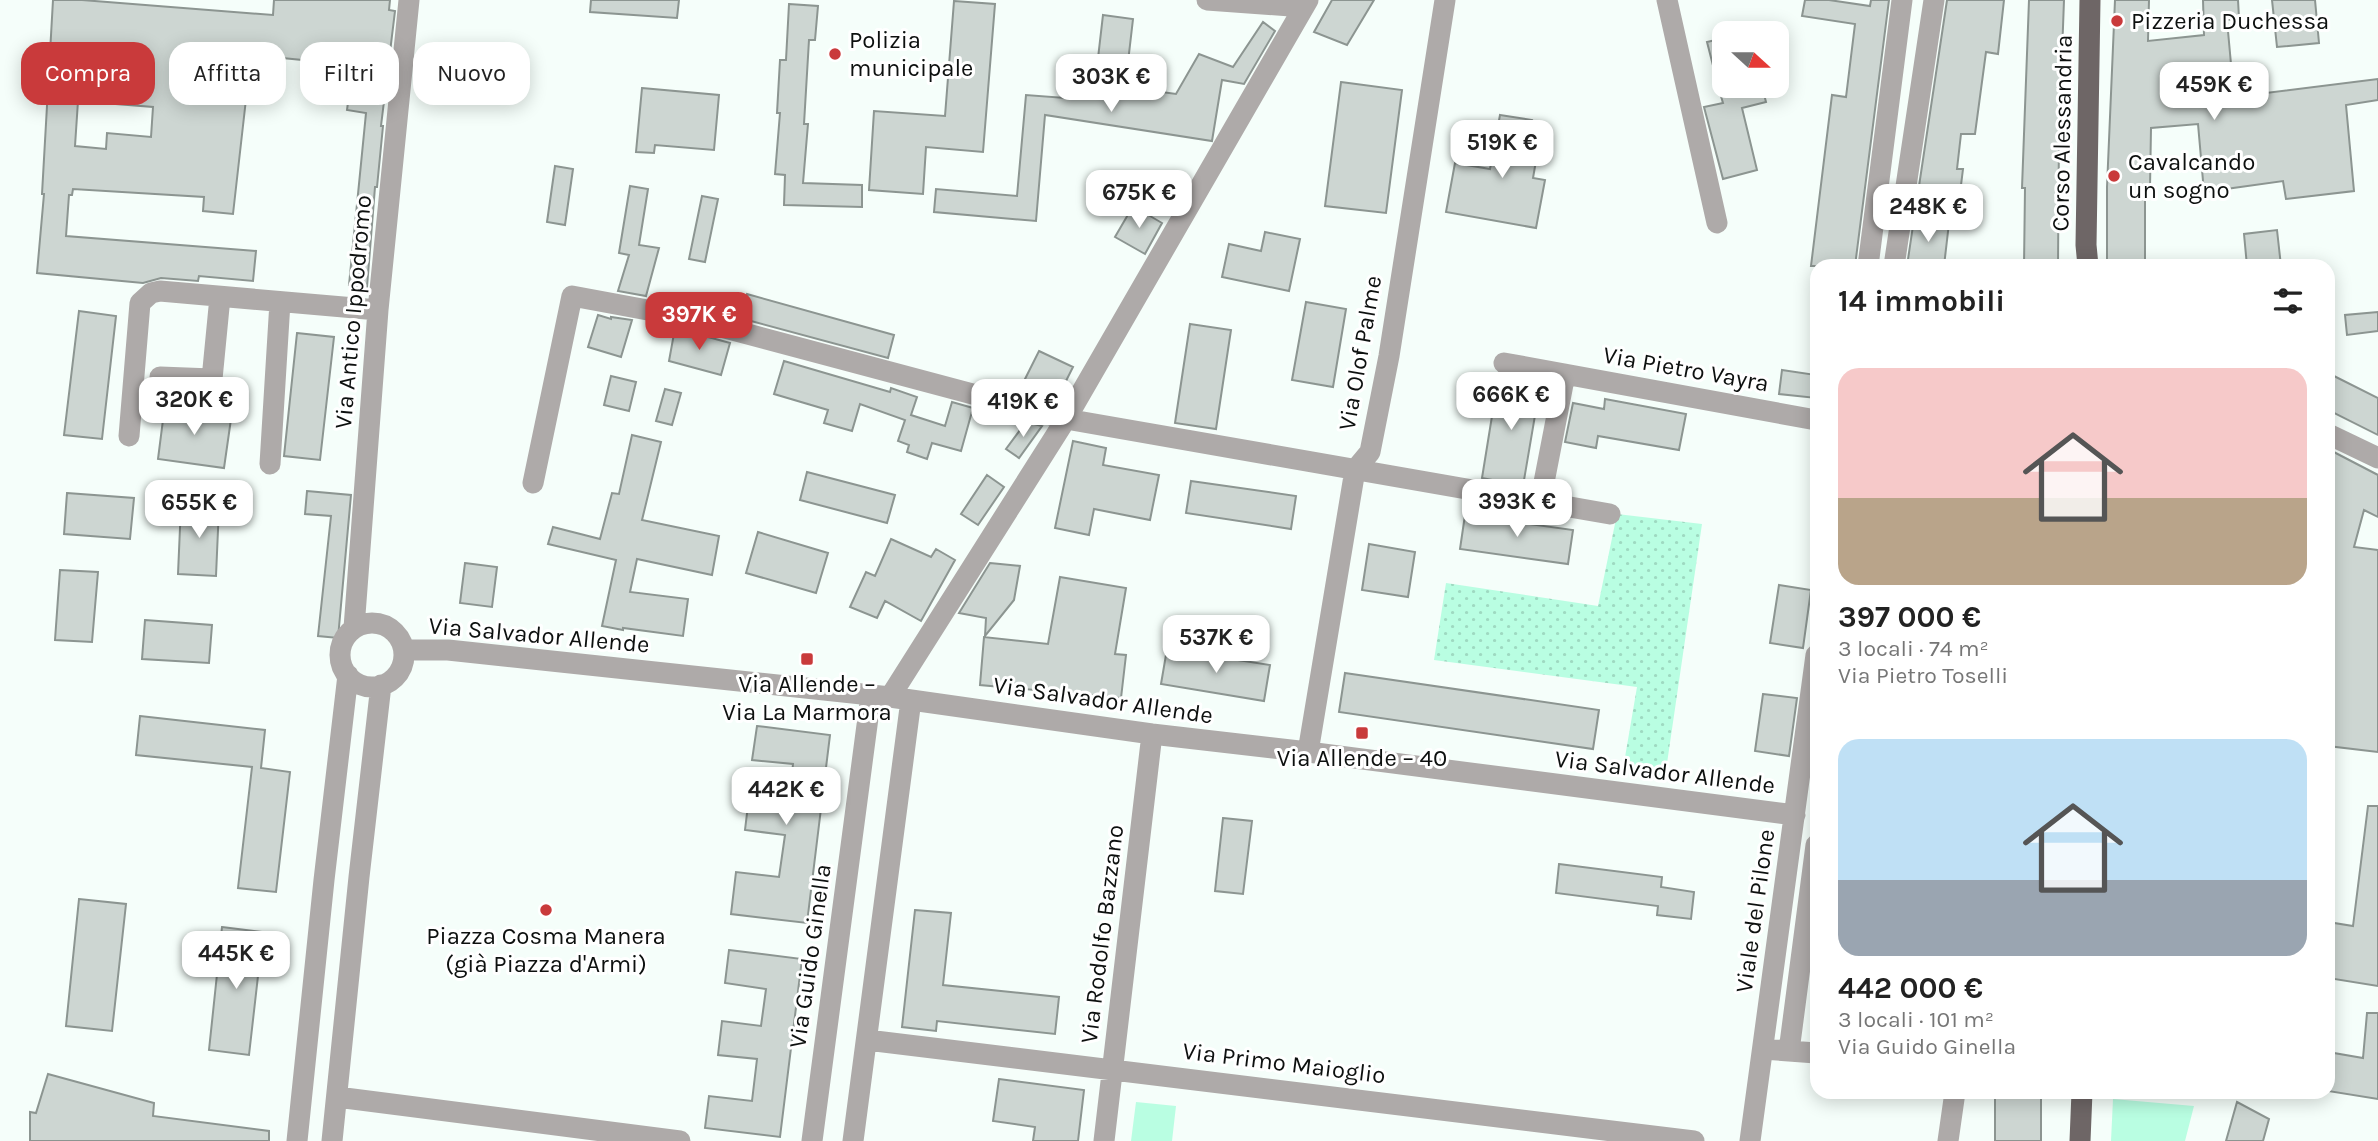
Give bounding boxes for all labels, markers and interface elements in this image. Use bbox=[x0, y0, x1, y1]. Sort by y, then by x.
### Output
place label: Pizzeria Duchessa bbox=[2131, 7, 2329, 35]
marker: Pizzeria Duchessa bbox=[2109, 13, 2125, 29]
north arrow bbox=[1712, 21, 1788, 98]
map controls bbox=[1712, 21, 1789, 98]
place label: Polizia municipale bbox=[849, 26, 973, 82]
street label: Corso Alessandria bbox=[2046, 34, 2078, 232]
chip: Compra bbox=[21, 42, 155, 105]
chip: Affitta bbox=[169, 42, 286, 105]
chip: Filtri bbox=[300, 42, 399, 105]
chip: Nuovo bbox=[413, 42, 530, 105]
marker: Polizia municipale bbox=[827, 46, 843, 62]
pin: 303K € bbox=[1054, 54, 1168, 114]
pin: 459K € bbox=[2157, 62, 2271, 122]
text: 303K € bbox=[1072, 63, 1150, 90]
text: 459K € bbox=[2176, 71, 2252, 98]
pin: 519K € bbox=[1445, 120, 1559, 180]
text: 519K € bbox=[1466, 129, 1538, 156]
place label: Cavalcando un sogno bbox=[2128, 148, 2255, 204]
marker: Cavalcando un sogno bbox=[2106, 168, 2122, 184]
pin: 675K € bbox=[1082, 170, 1196, 230]
text: 675K € bbox=[1102, 179, 1176, 206]
pin: 248K € bbox=[1871, 184, 1985, 244]
text: 248K € bbox=[1889, 193, 1967, 220]
street label: Via Antico Ippodromo bbox=[329, 194, 377, 430]
street label: Via Olof Palme bbox=[1333, 273, 1387, 433]
icon: filters bbox=[2269, 282, 2307, 320]
text: 14 immobili bbox=[1838, 283, 2005, 319]
pin: 397K € bbox=[642, 292, 756, 352]
text: 397K € bbox=[661, 301, 737, 328]
street label: Via Pietro Vayra bbox=[1601, 341, 1771, 397]
pin: 666K € bbox=[1454, 372, 1568, 432]
pin: 320K € bbox=[137, 378, 251, 437]
pin: 419K € bbox=[966, 380, 1080, 439]
text: 666K € bbox=[1472, 381, 1550, 408]
text: 320K € bbox=[155, 386, 233, 413]
text: 419K € bbox=[987, 388, 1059, 415]
icon: home bbox=[2010, 414, 2136, 540]
pin: 655K € bbox=[142, 480, 256, 540]
pin: 393K € bbox=[1460, 480, 1574, 539]
text: 393K € bbox=[1478, 488, 1556, 515]
text: 655K € bbox=[161, 489, 237, 516]
text: 397 000 € bbox=[1838, 599, 1981, 635]
street label: Via Salvador Allende bbox=[427, 611, 651, 659]
pin: 537K € bbox=[1159, 616, 1273, 675]
text: 537K € bbox=[1179, 624, 1253, 651]
text: 3 locali · 74 m² bbox=[1838, 635, 1989, 662]
marker: Via Allende – Via La Marmora bbox=[799, 651, 815, 667]
text: Via Pietro Toselli bbox=[1838, 662, 2008, 689]
place label: Via Allende – Via La Marmora bbox=[722, 670, 892, 726]
street label: Via Salvador Allende bbox=[991, 671, 1215, 729]
marker: Via Allende – 40 bbox=[1354, 725, 1370, 741]
place label: Via Allende – 40 bbox=[1277, 744, 1447, 772]
street label: Via Salvador Allende bbox=[1553, 745, 1777, 799]
pin: 442K € bbox=[729, 768, 843, 827]
text: 442K € bbox=[748, 776, 824, 803]
icon: home bbox=[2010, 785, 2136, 911]
street label: Via Rodolfo Bazzano bbox=[1075, 823, 1129, 1045]
street label: Viale del Pilone bbox=[1730, 828, 1780, 994]
street label: Via Guido Ginella bbox=[783, 862, 837, 1050]
marker: Piazza Cosma Manera (già Piazza d'Armi) bbox=[538, 902, 554, 918]
place label: Piazza Cosma Manera (già Piazza d'Armi) bbox=[426, 922, 666, 978]
pin: 445K € bbox=[179, 932, 293, 991]
text: 445K € bbox=[198, 940, 274, 967]
text: 442 000 € bbox=[1838, 970, 1983, 1006]
text: 3 locali · 101 m² bbox=[1838, 1006, 1994, 1033]
text: Via Guido Ginella bbox=[1838, 1033, 2016, 1060]
street label: Via Primo Maioglio bbox=[1181, 1037, 1387, 1089]

